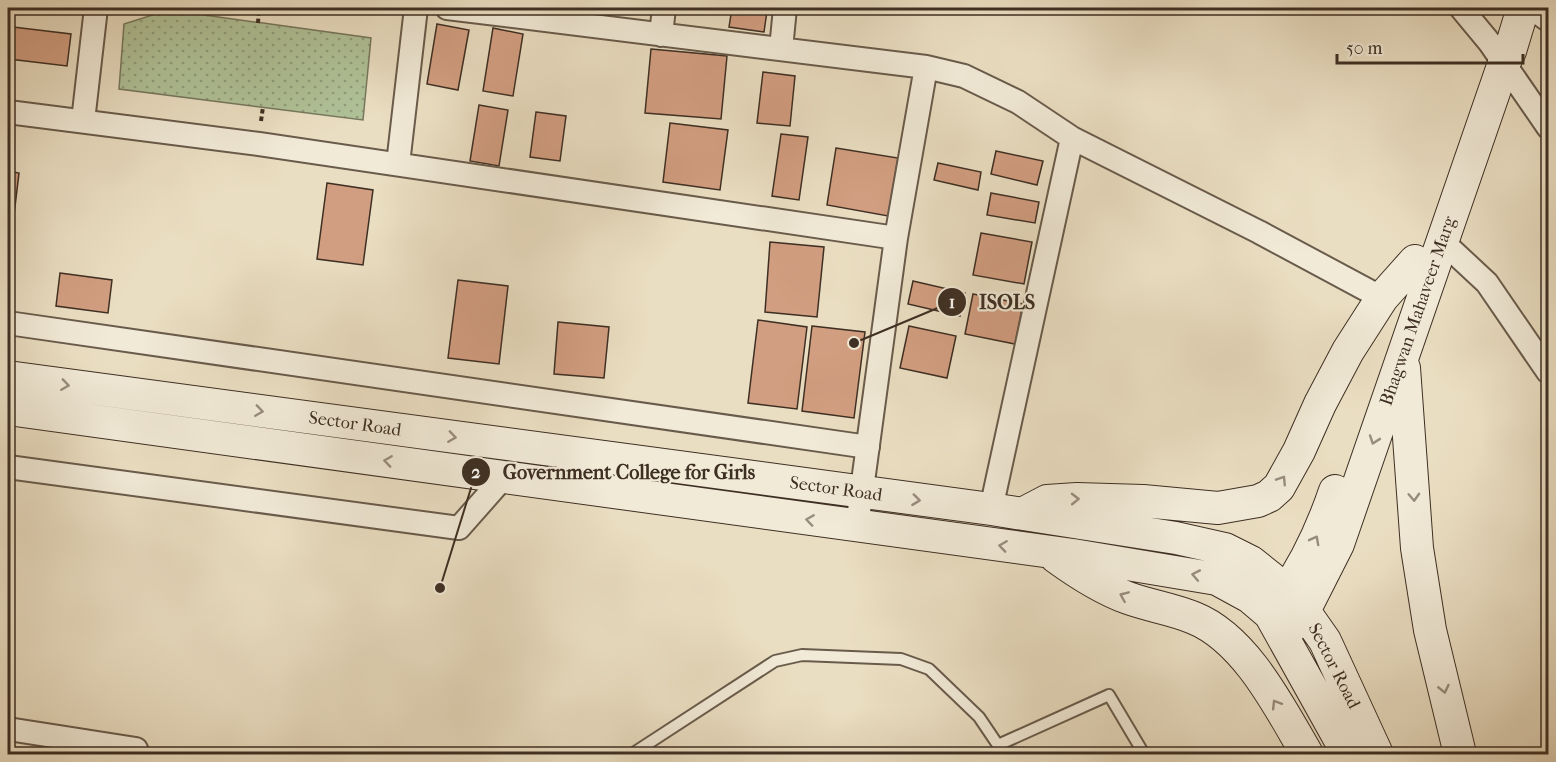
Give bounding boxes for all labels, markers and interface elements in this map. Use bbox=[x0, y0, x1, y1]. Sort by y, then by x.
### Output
scale bar bbox=[1337, 27, 1523, 65]
text: 50 m bbox=[1346, 38, 1383, 59]
street label: Bhagwan Mahaveer Marg bbox=[1376, 213, 1460, 408]
callout: ISOLS bbox=[937, 283, 1047, 321]
text: ISOLS bbox=[979, 291, 1035, 314]
text: 1 bbox=[949, 292, 955, 313]
one-way arrow bbox=[61, 378, 70, 390]
one-way arrow bbox=[254, 404, 263, 416]
street label: Sector Road bbox=[307, 407, 403, 441]
one-way arrow bbox=[447, 431, 456, 443]
one-way arrow bbox=[1368, 434, 1381, 445]
callout: Government College for Girls bbox=[461, 453, 767, 491]
one-way arrow bbox=[383, 455, 393, 467]
text: Government College for Girls bbox=[503, 461, 756, 484]
text: 2 bbox=[471, 462, 481, 483]
street label: Sector Road bbox=[788, 472, 884, 506]
one-way arrow bbox=[1274, 476, 1285, 487]
one-way arrow bbox=[911, 493, 920, 505]
one-way arrow bbox=[1070, 493, 1079, 506]
one-way arrow bbox=[1408, 493, 1421, 502]
one-way arrow bbox=[805, 514, 814, 526]
one-way arrow bbox=[1307, 535, 1319, 546]
one-way arrow bbox=[999, 541, 1008, 553]
one-way arrow bbox=[1191, 569, 1201, 582]
one-way arrow bbox=[1120, 591, 1131, 603]
street label: Sector Road bbox=[1303, 620, 1365, 712]
one-way arrow bbox=[1437, 684, 1450, 694]
one-way arrow bbox=[1273, 700, 1284, 711]

